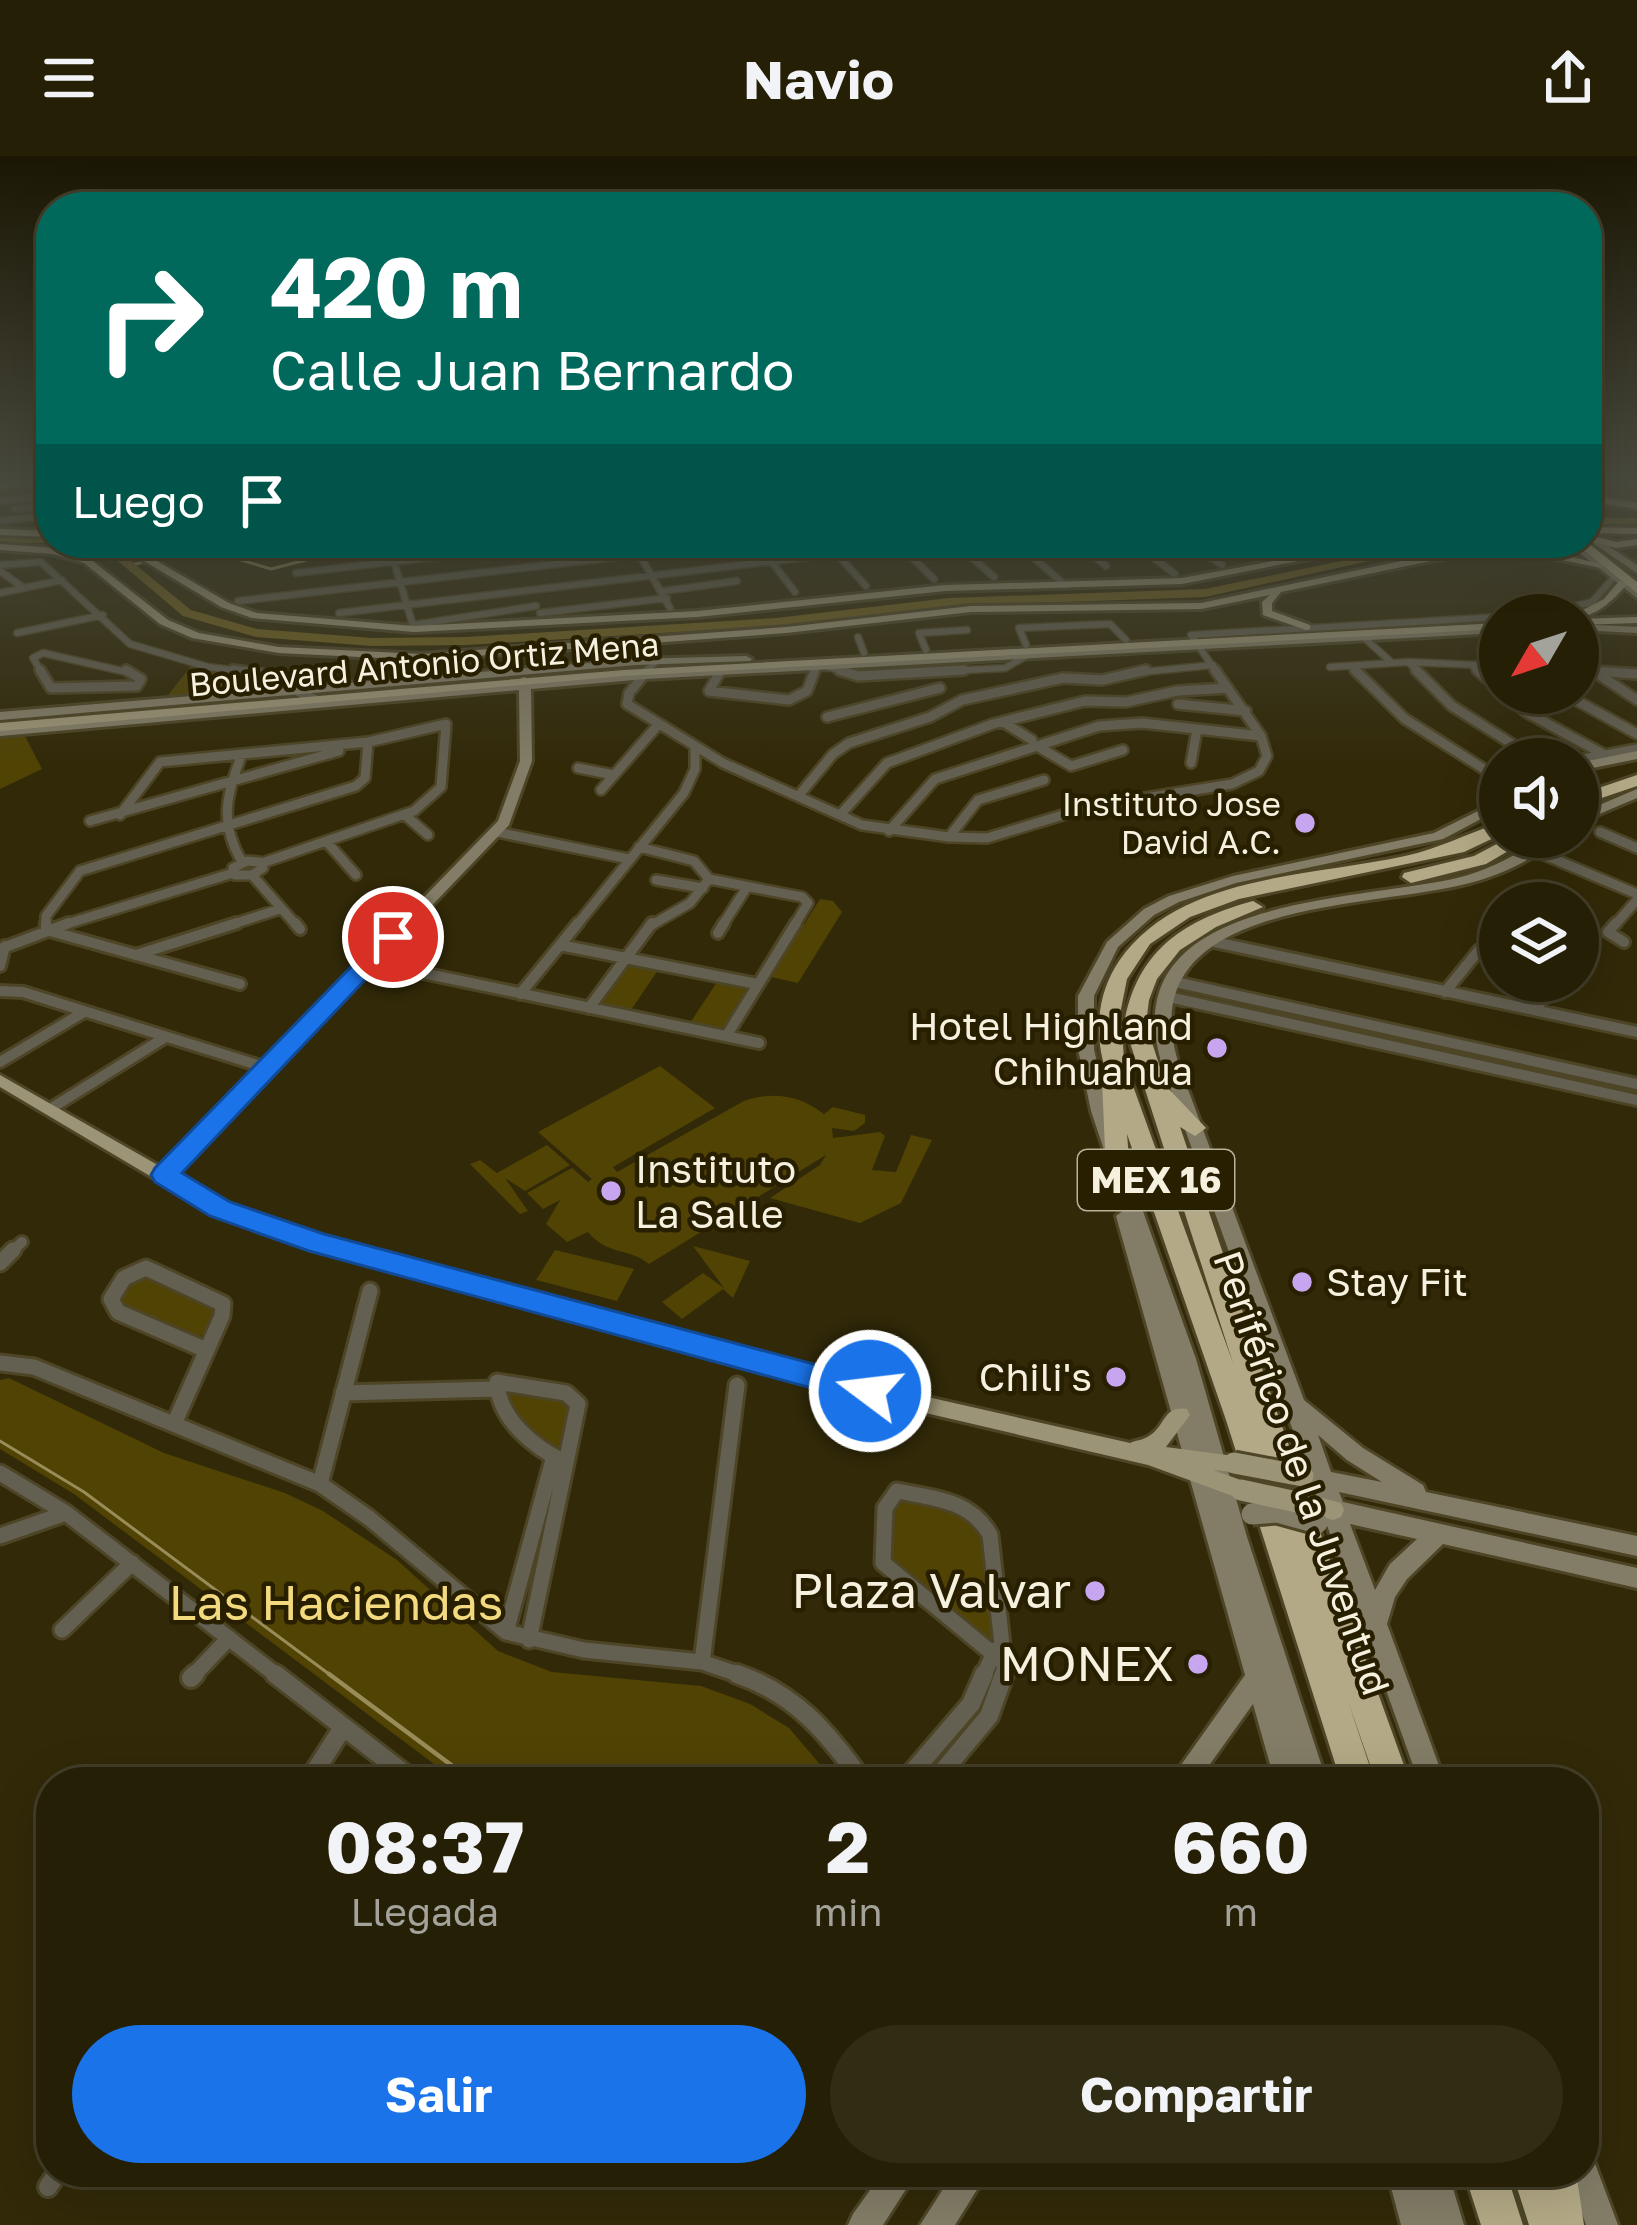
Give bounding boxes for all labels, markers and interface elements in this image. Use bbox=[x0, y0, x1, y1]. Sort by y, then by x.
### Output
icon: menu bbox=[36, 45, 102, 111]
icon: share bbox=[1535, 45, 1601, 111]
text: Navio bbox=[743, 46, 894, 111]
text: 420 m bbox=[270, 236, 523, 336]
icon: right bbox=[72, 240, 228, 396]
text: Calle Juan Bernardo bbox=[270, 337, 794, 402]
icon: arrive bbox=[229, 468, 295, 534]
text: Luego bbox=[72, 474, 205, 528]
north arrow bbox=[1479, 594, 1599, 714]
map controls bbox=[1479, 594, 1599, 1002]
street label: Boulevard Antonio Ortiz Mena bbox=[187, 624, 661, 703]
button: sound bbox=[1479, 738, 1599, 858]
place label: Instituto Jose David A.C. bbox=[1062, 784, 1281, 861]
marker: Instituto Jose David A.C. bbox=[1292, 810, 1318, 836]
button: layers bbox=[1479, 882, 1599, 1002]
pin bbox=[342, 886, 444, 988]
icon: arrive bbox=[360, 904, 426, 970]
place label: Hotel Highland Chihuahua bbox=[909, 1002, 1193, 1094]
marker: Hotel Highland Chihuahua bbox=[1204, 1035, 1230, 1061]
place label: Instituto La Salle bbox=[635, 1145, 796, 1237]
road number: MEX 16 bbox=[1078, 1150, 1234, 1210]
marker: Instituto La Salle bbox=[598, 1178, 624, 1204]
street label: Periférico de la Juventud bbox=[1204, 1245, 1401, 1701]
place label: Stay Fit bbox=[1326, 1258, 1468, 1305]
marker: Stay Fit bbox=[1289, 1269, 1315, 1295]
position arrow bbox=[807, 1328, 933, 1454]
place label: Chili's bbox=[979, 1353, 1092, 1400]
marker: Chili's bbox=[1103, 1364, 1129, 1390]
place label: Plaza Valvar bbox=[791, 1561, 1071, 1619]
park label: Las Haciendas bbox=[169, 1573, 503, 1631]
marker: Plaza Valvar bbox=[1082, 1578, 1108, 1604]
place label: MONEX bbox=[1000, 1634, 1174, 1692]
marker: MONEX bbox=[1185, 1651, 1211, 1677]
text: 08:37 bbox=[325, 1802, 524, 1889]
text: 2 bbox=[826, 1802, 870, 1889]
text: 660 bbox=[1172, 1802, 1310, 1889]
text: Llegada bbox=[350, 1888, 499, 1935]
text: min bbox=[813, 1888, 882, 1935]
text: m bbox=[1223, 1888, 1258, 1935]
button: Salir bbox=[72, 2025, 806, 2163]
button: Compartir bbox=[830, 2025, 1563, 2163]

